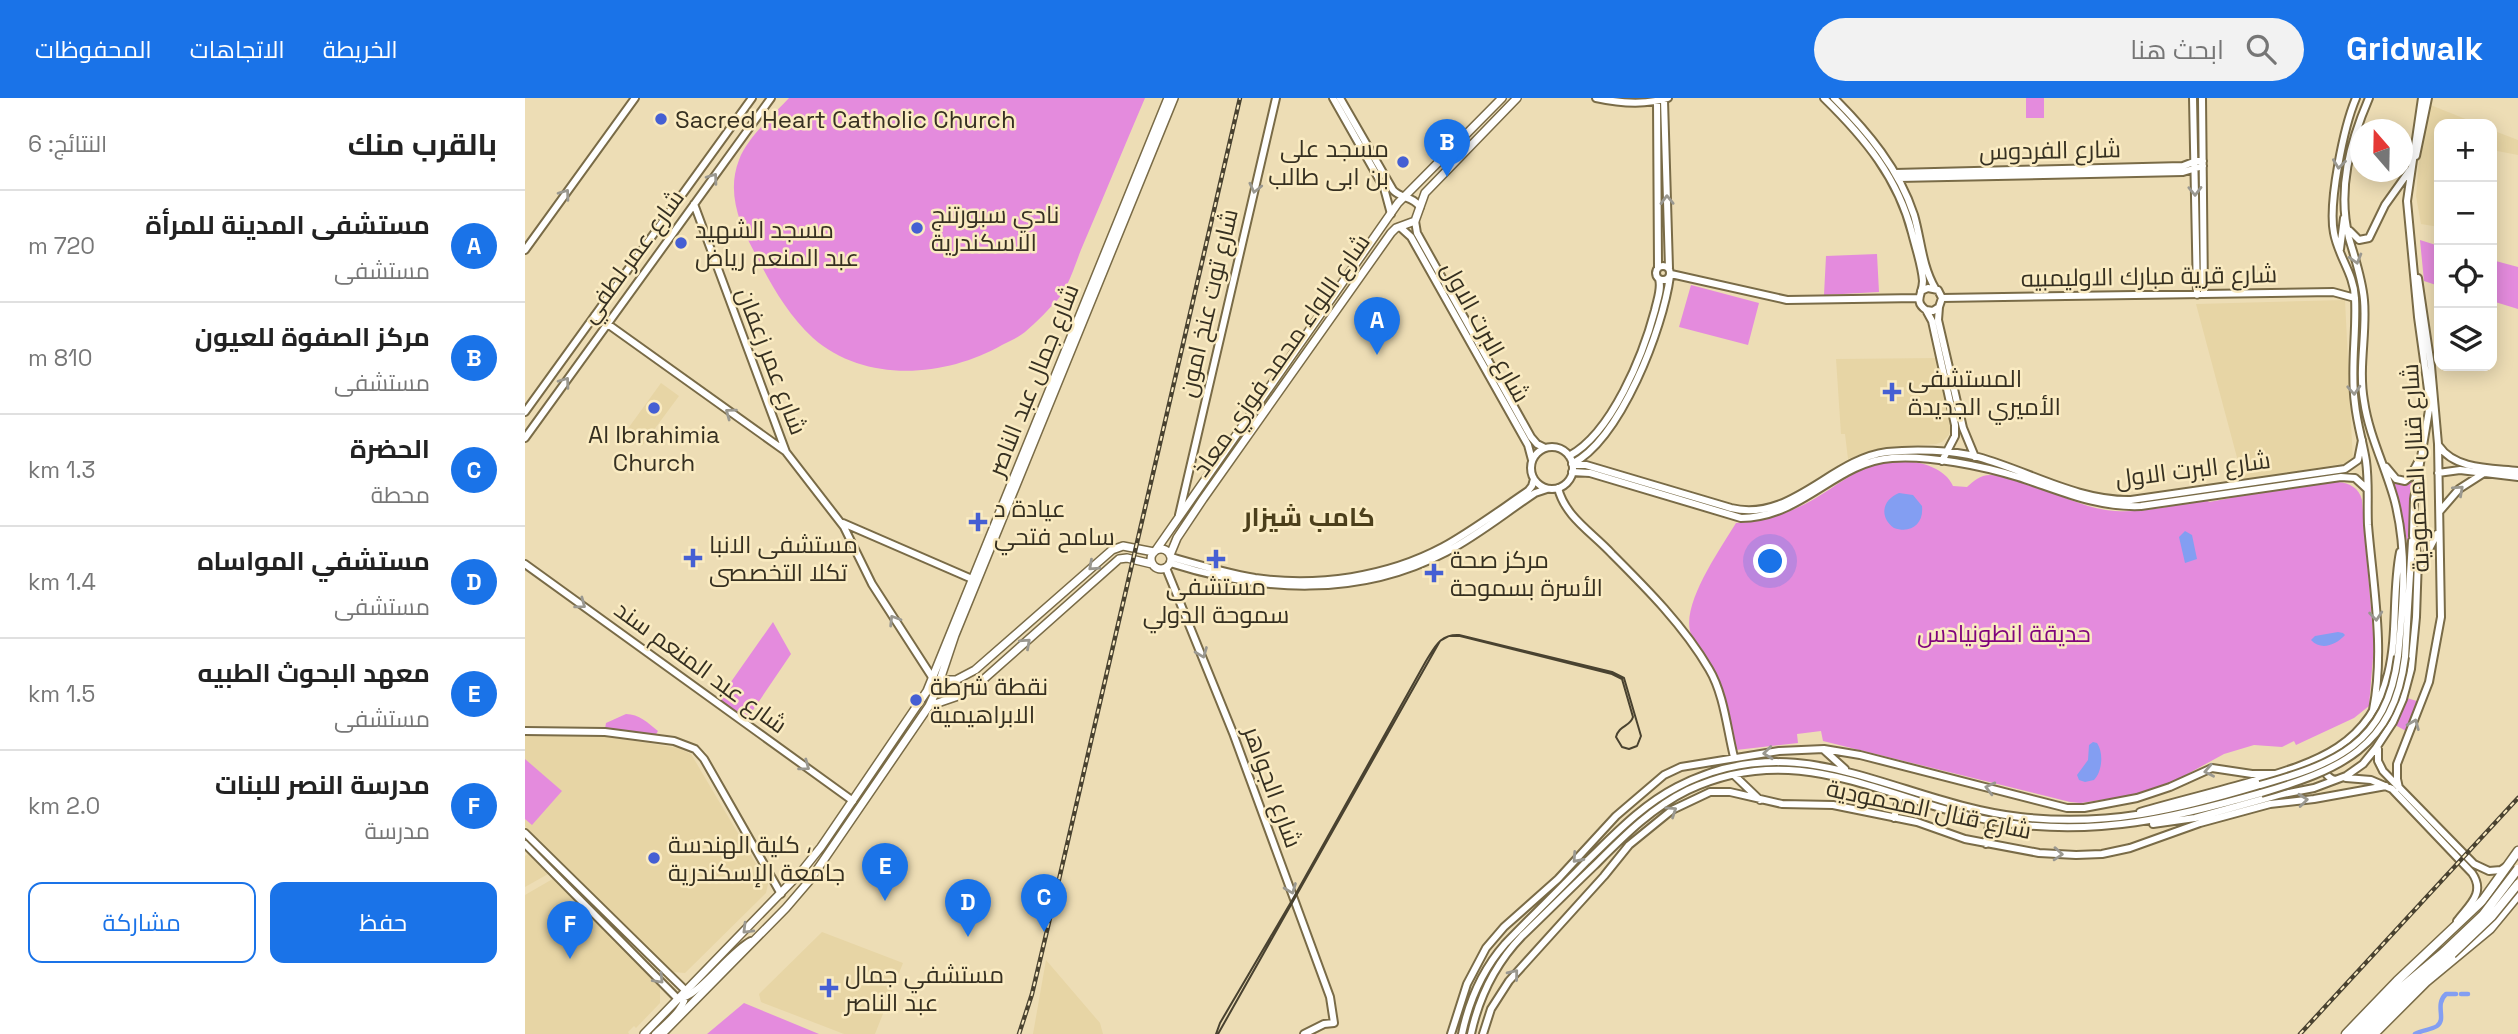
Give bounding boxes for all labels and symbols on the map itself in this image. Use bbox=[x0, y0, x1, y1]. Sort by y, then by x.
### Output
place label: Sacred Heart Catholic Church bbox=[675, 104, 1016, 135]
marker: Sacred Heart Catholic Church bbox=[653, 111, 669, 127]
pin: B bbox=[1424, 119, 1470, 177]
north arrow bbox=[2350, 119, 2413, 182]
place label: مسجد على بن ابى طالب bbox=[1268, 133, 1389, 192]
street label: شارع الفردوس bbox=[1979, 133, 2121, 168]
marker: مسجد على بن ابى طالب bbox=[1395, 154, 1411, 170]
one-way arrow bbox=[2332, 158, 2347, 170]
one-way arrow bbox=[704, 173, 717, 186]
one-way arrow bbox=[1249, 182, 1263, 194]
street label: شارع عمر لطفي bbox=[573, 183, 694, 331]
one-way arrow bbox=[2187, 185, 2202, 196]
one-way arrow bbox=[557, 189, 569, 202]
one-way arrow bbox=[1659, 194, 1675, 204]
place label: نادي سبورتنج الاسكندرية bbox=[931, 199, 1059, 258]
street label: شارع توت عنخ امون bbox=[1171, 206, 1246, 400]
place label: مسجد الشهيد عبد المنعم رياض bbox=[695, 214, 859, 274]
marker: نادي سبورتنج الاسكندرية bbox=[909, 220, 925, 236]
street label: شارع اللواء محمد فوزي معاذ bbox=[1185, 228, 1379, 484]
marker: مسجد الشهيد عبد المنعم رياض bbox=[673, 235, 689, 251]
one-way arrow bbox=[2348, 253, 2362, 265]
street label: شارع البرت الاول bbox=[1434, 256, 1537, 408]
street label: شارع قرية مبارك الاوليمبيه bbox=[2021, 258, 2278, 295]
street label: شارع جمال عبد الناصر bbox=[979, 279, 1087, 483]
street label: شارع عمر زعفان bbox=[729, 283, 814, 439]
pin: A bbox=[1354, 297, 1400, 355]
place label: المستشفى الأميري الجديدة bbox=[1908, 363, 2061, 425]
street label: شارع قنال المحمودية bbox=[2394, 363, 2437, 573]
one-way arrow bbox=[557, 377, 569, 390]
marker: المستشفى الأميري الجديدة bbox=[1882, 382, 1902, 402]
one-way arrow bbox=[2346, 385, 2361, 396]
marker: Al Ibrahimia Church bbox=[646, 400, 662, 416]
one-way arrow bbox=[725, 409, 738, 421]
place label: Al Ibrahimia Church bbox=[588, 419, 720, 478]
street label: شارع البرت الاول bbox=[2114, 444, 2272, 495]
one-way arrow bbox=[2451, 485, 2464, 498]
place label: عيادة د سامح فتحي bbox=[994, 493, 1115, 556]
district label: كامب شيزار bbox=[1242, 500, 1375, 534]
marker: عيادة د سامح فتحي bbox=[968, 512, 988, 532]
place label: مستشفى الانبا تكلا التخصصى bbox=[709, 529, 858, 588]
place label: مركز صحة الأسرة بسموحة bbox=[1450, 544, 1603, 603]
your location bbox=[1753, 544, 1787, 578]
marker: مستشفى الانبا تكلا التخصصى bbox=[683, 548, 703, 568]
marker: مستشفى سموحة الدولي bbox=[1206, 549, 1226, 569]
one-way arrow bbox=[1088, 557, 1101, 570]
marker: مركز صحة الأسرة بسموحة bbox=[1424, 563, 1444, 583]
place label: مستشفى سموحة الدولي bbox=[1143, 571, 1289, 634]
street label: شارع عبد المنعم سند bbox=[608, 594, 794, 741]
one-way arrow bbox=[573, 596, 586, 608]
one-way arrow bbox=[2368, 611, 2383, 622]
one-way arrow bbox=[890, 615, 903, 628]
park label: حديقة انطونيادس bbox=[1917, 618, 2091, 649]
one-way arrow bbox=[1018, 639, 1031, 651]
one-way arrow bbox=[1193, 647, 1207, 659]
place label: نقطة شرطة الابراهيمية bbox=[930, 671, 1048, 730]
marker: نقطة شرطة الابراهيمية bbox=[908, 692, 924, 708]
one-way arrow bbox=[2406, 718, 2420, 730]
street label: شارع الجواهر bbox=[1235, 720, 1309, 852]
one-way arrow bbox=[1762, 745, 1773, 760]
one-way arrow bbox=[797, 757, 810, 770]
one-way arrow bbox=[2203, 763, 2215, 778]
street label: شارع قنال المحمودية bbox=[1823, 772, 2035, 847]
one-way arrow bbox=[1985, 782, 1997, 796]
one-way arrow bbox=[2297, 793, 2308, 808]
one-way arrow bbox=[1664, 807, 1677, 819]
place label: كلية الهندسة ، جامعة الإسكندرية bbox=[668, 829, 845, 888]
pin: E bbox=[862, 843, 908, 901]
one-way arrow bbox=[2053, 846, 2064, 861]
marker: كلية الهندسة ، جامعة الإسكندرية bbox=[646, 850, 662, 866]
one-way arrow bbox=[1573, 850, 1585, 863]
pin: C bbox=[1021, 874, 1067, 932]
pin: D bbox=[945, 879, 991, 937]
one-way arrow bbox=[1282, 882, 1296, 894]
pin: F bbox=[547, 901, 593, 959]
one-way arrow bbox=[743, 921, 756, 934]
place label: مستشفي جمال عبد الناصر bbox=[843, 959, 1004, 1018]
one-way arrow bbox=[1506, 970, 1519, 982]
one-way arrow bbox=[651, 971, 664, 984]
marker: مستشفي جمال عبد الناصر bbox=[819, 978, 839, 998]

